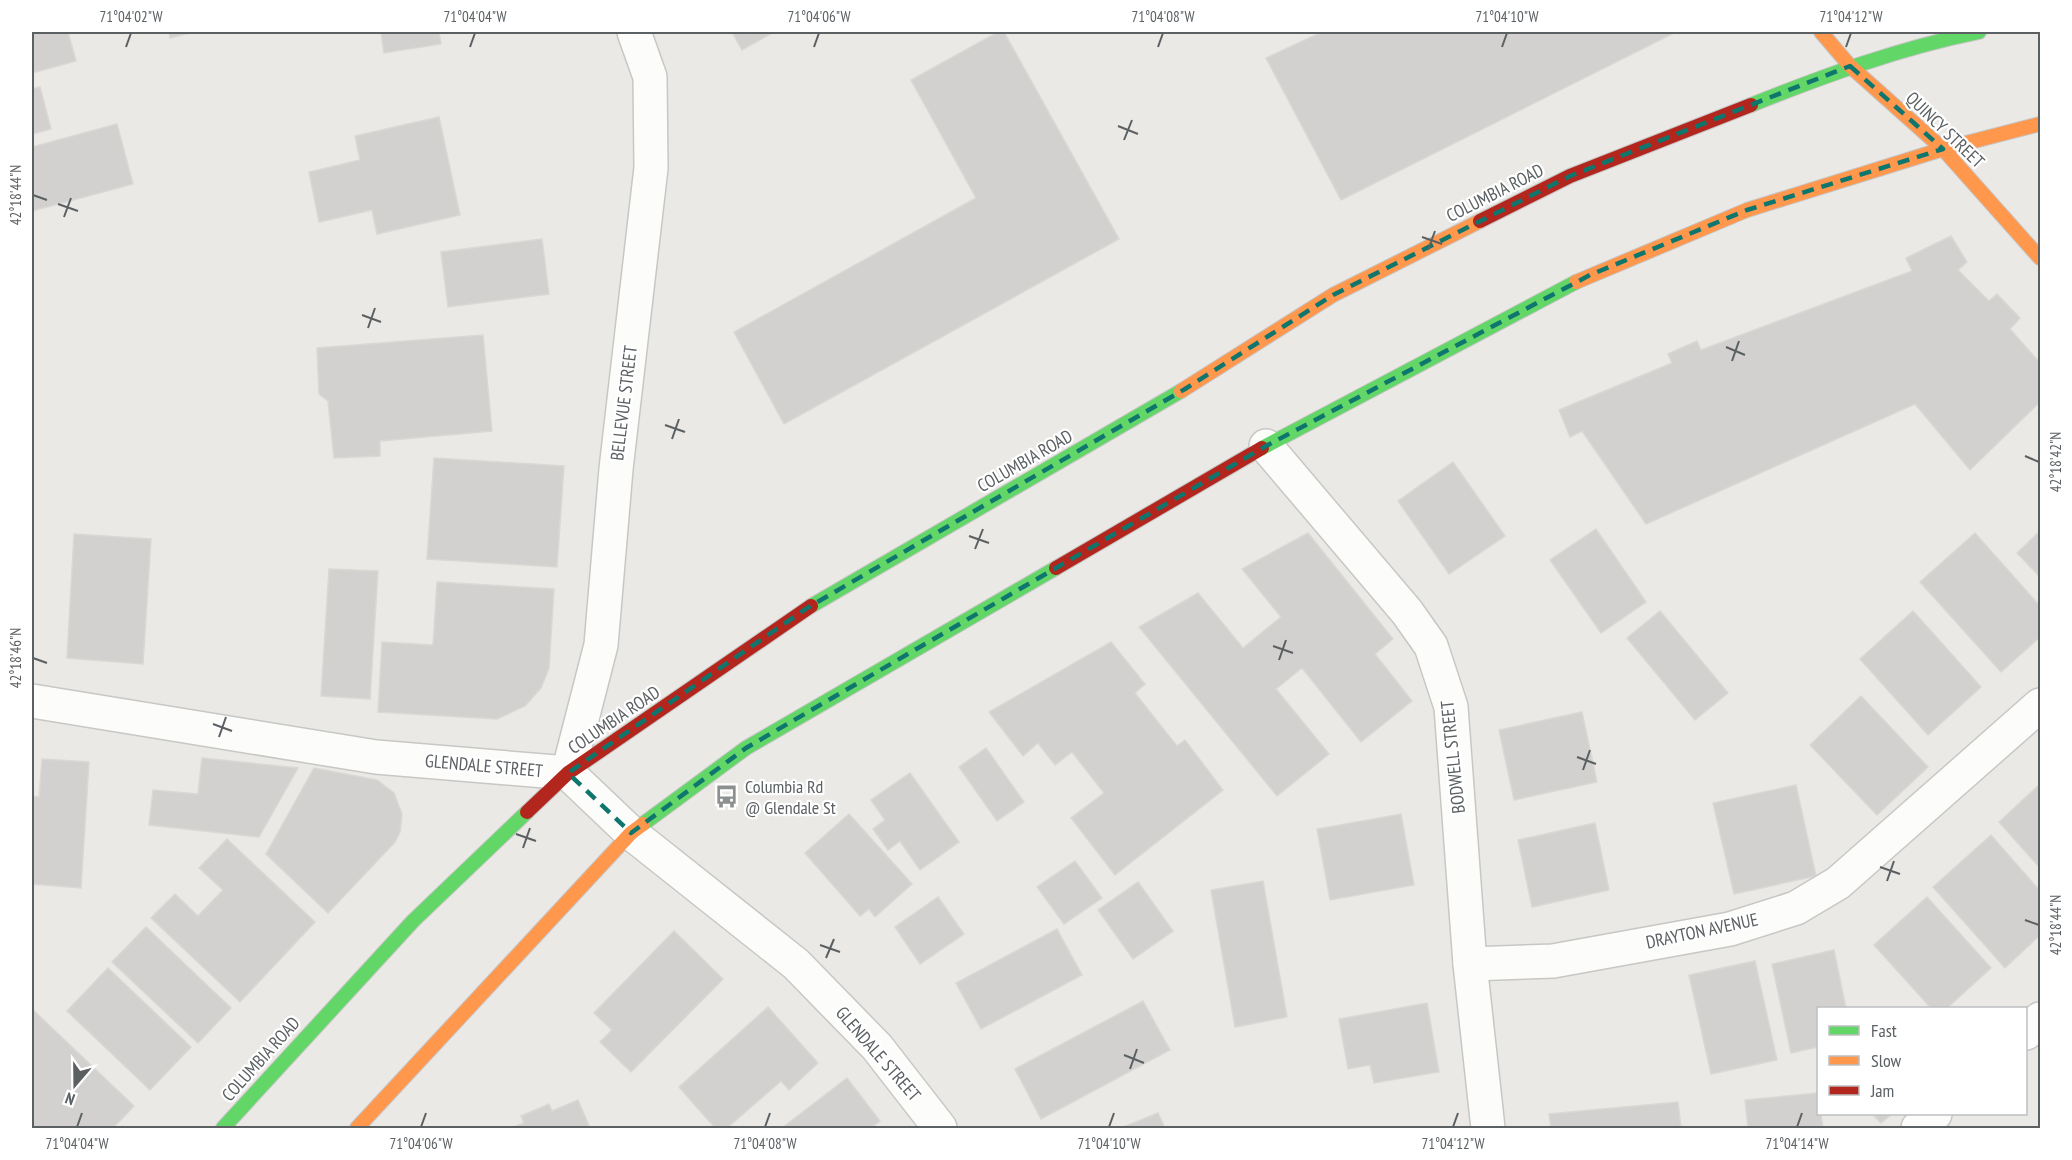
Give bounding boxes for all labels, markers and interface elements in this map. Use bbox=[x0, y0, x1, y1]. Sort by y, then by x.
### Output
text: 71°04'02"W bbox=[99, 7, 163, 26]
text: 71°04'04"W bbox=[443, 7, 507, 26]
text: 71°04'06"W bbox=[787, 7, 851, 26]
text: 71°04'08"W bbox=[1131, 7, 1195, 26]
text: 71°04'10"W bbox=[1475, 7, 1539, 26]
text: 71°04'12"W bbox=[1819, 7, 1883, 26]
street label: QUINCY STREET bbox=[1901, 87, 1989, 173]
street label: COLUMBIA ROAD bbox=[1442, 158, 1547, 227]
text: 42°18'44"N bbox=[6, 165, 25, 225]
street label: BELLEVUE STREET bbox=[605, 344, 642, 462]
street label: COLUMBIA ROAD bbox=[973, 424, 1076, 497]
text: 42°18'42"N bbox=[2046, 432, 2065, 492]
text: 42°18'46"N bbox=[6, 628, 25, 688]
street label: COLUMBIA ROAD bbox=[563, 680, 664, 759]
street label: BODWELL STREET bbox=[1435, 699, 1470, 815]
street label: GLENDALE STREET bbox=[424, 749, 544, 782]
place label: Columbia Rd @ Glendale St bbox=[745, 775, 836, 819]
bus stop icon: Columbia Rd @ Glendale St bbox=[714, 784, 740, 810]
text: 42°18'44"N bbox=[2046, 895, 2065, 955]
street label: DRAYTON AVENUE bbox=[1644, 907, 1760, 954]
street label: GLENDALE STREET bbox=[831, 1002, 926, 1106]
legend bbox=[1817, 1007, 2027, 1115]
street label: COLUMBIA ROAD bbox=[217, 1012, 305, 1106]
text: Fast bbox=[1871, 1019, 1897, 1042]
text: Slow bbox=[1871, 1049, 1902, 1072]
north arrow bbox=[45, 1055, 105, 1115]
text: Jam bbox=[1870, 1079, 1894, 1102]
text: N bbox=[62, 1088, 77, 1110]
text: 71°04'04"W bbox=[45, 1134, 109, 1153]
text: 71°04'06"W bbox=[389, 1134, 453, 1153]
text: 71°04'08"W bbox=[733, 1134, 797, 1153]
text: 71°04'10"W bbox=[1077, 1134, 1141, 1153]
text: 71°04'12"W bbox=[1421, 1134, 1485, 1153]
text: 71°04'14"W bbox=[1765, 1134, 1829, 1153]

